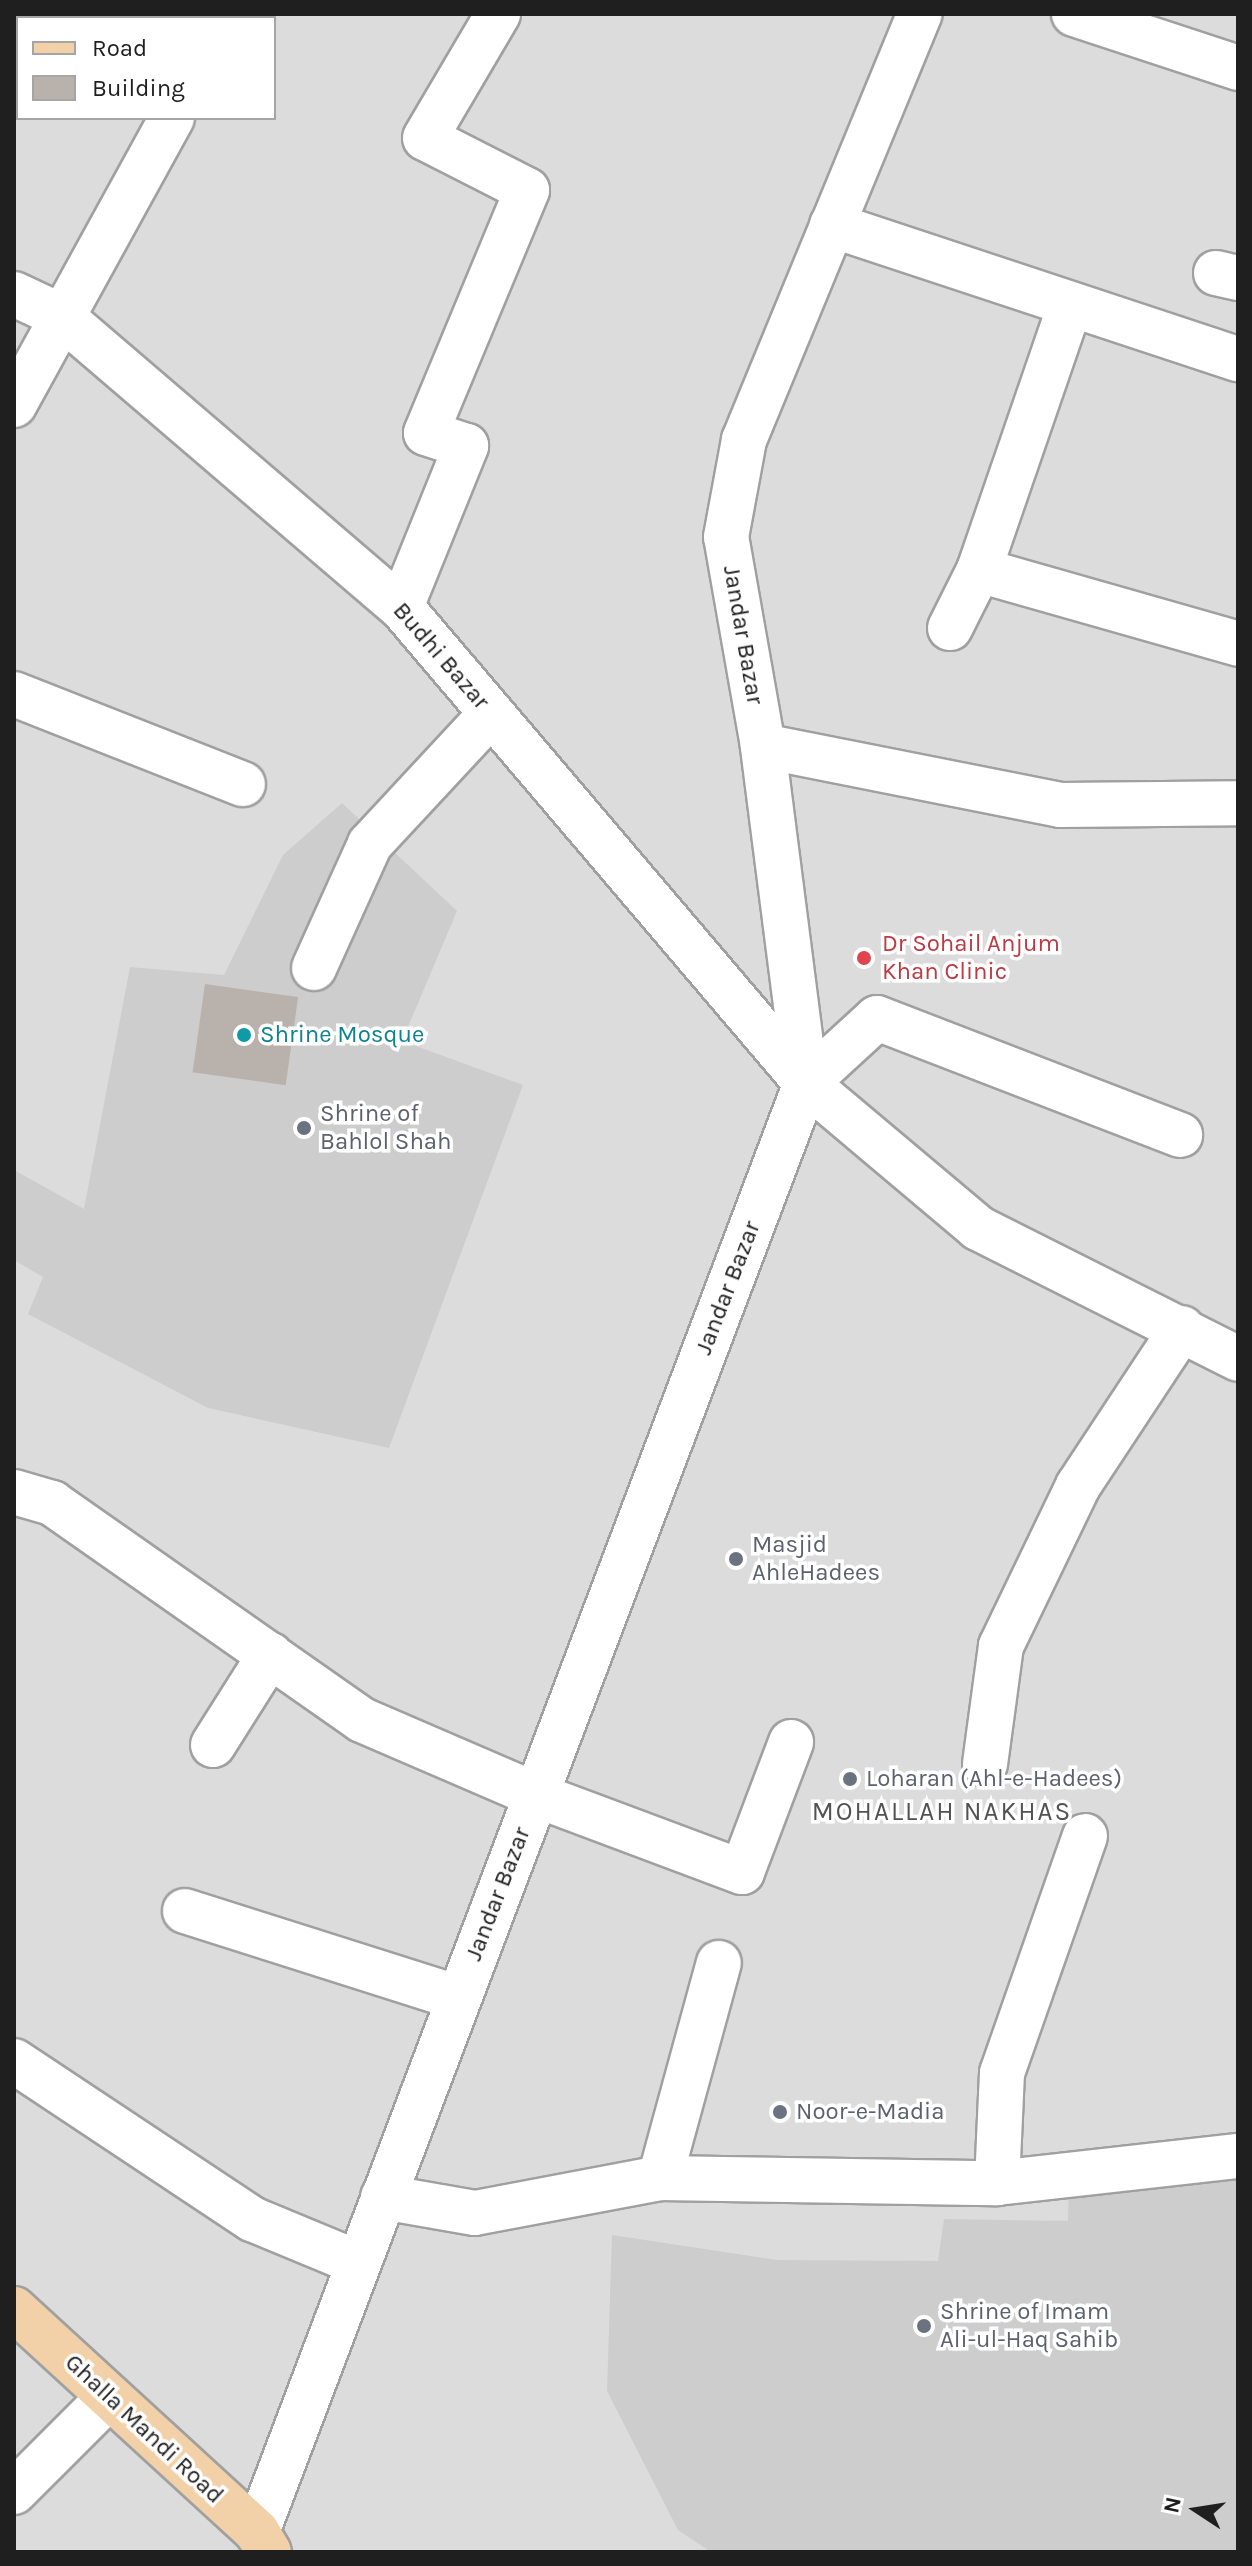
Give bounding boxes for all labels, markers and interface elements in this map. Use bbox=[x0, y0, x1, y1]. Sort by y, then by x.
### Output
legend bbox=[16, 16, 276, 120]
text: Road bbox=[92, 34, 147, 62]
text: Building bbox=[92, 74, 185, 102]
street label: Jandar Bazar bbox=[717, 563, 769, 707]
street label: Budhi Bazar bbox=[387, 597, 495, 715]
place label: Dr Sohail Anjum Khan Clinic bbox=[882, 930, 1060, 986]
marker: Dr Sohail Anjum Khan Clinic bbox=[853, 947, 875, 969]
place label: Shrine Mosque bbox=[260, 1021, 424, 1049]
marker: Shrine Mosque bbox=[235, 1026, 253, 1044]
place label: Shrine of Bahlol Shah bbox=[320, 1100, 452, 1156]
marker: Shrine of Bahlol Shah bbox=[295, 1119, 313, 1137]
street label: Jandar Bazar bbox=[689, 1217, 767, 1359]
place label: Masjid AhleHadees bbox=[752, 1531, 880, 1587]
marker: Masjid AhleHadees bbox=[727, 1550, 745, 1568]
place label: Loharan (Ahl-e-Hadees) bbox=[866, 1765, 1122, 1793]
marker: Loharan (Ahl-e-Hadees) bbox=[841, 1770, 859, 1788]
district label: MOHALLAH NAKHAS bbox=[812, 1796, 1072, 1828]
street label: Jandar Bazar bbox=[459, 1823, 537, 1965]
place label: Noor-e-Madia bbox=[796, 2098, 944, 2126]
marker: Noor-e-Madia bbox=[771, 2103, 789, 2121]
place label: Shrine of Imam Ali-ul-Haq Sahib bbox=[940, 2298, 1118, 2354]
marker: Shrine of Imam Ali-ul-Haq Sahib bbox=[915, 2317, 933, 2335]
street label: Ghalla Mandi Road bbox=[59, 2348, 229, 2510]
north arrow bbox=[1156, 2470, 1236, 2550]
text: N bbox=[1158, 2495, 1187, 2515]

